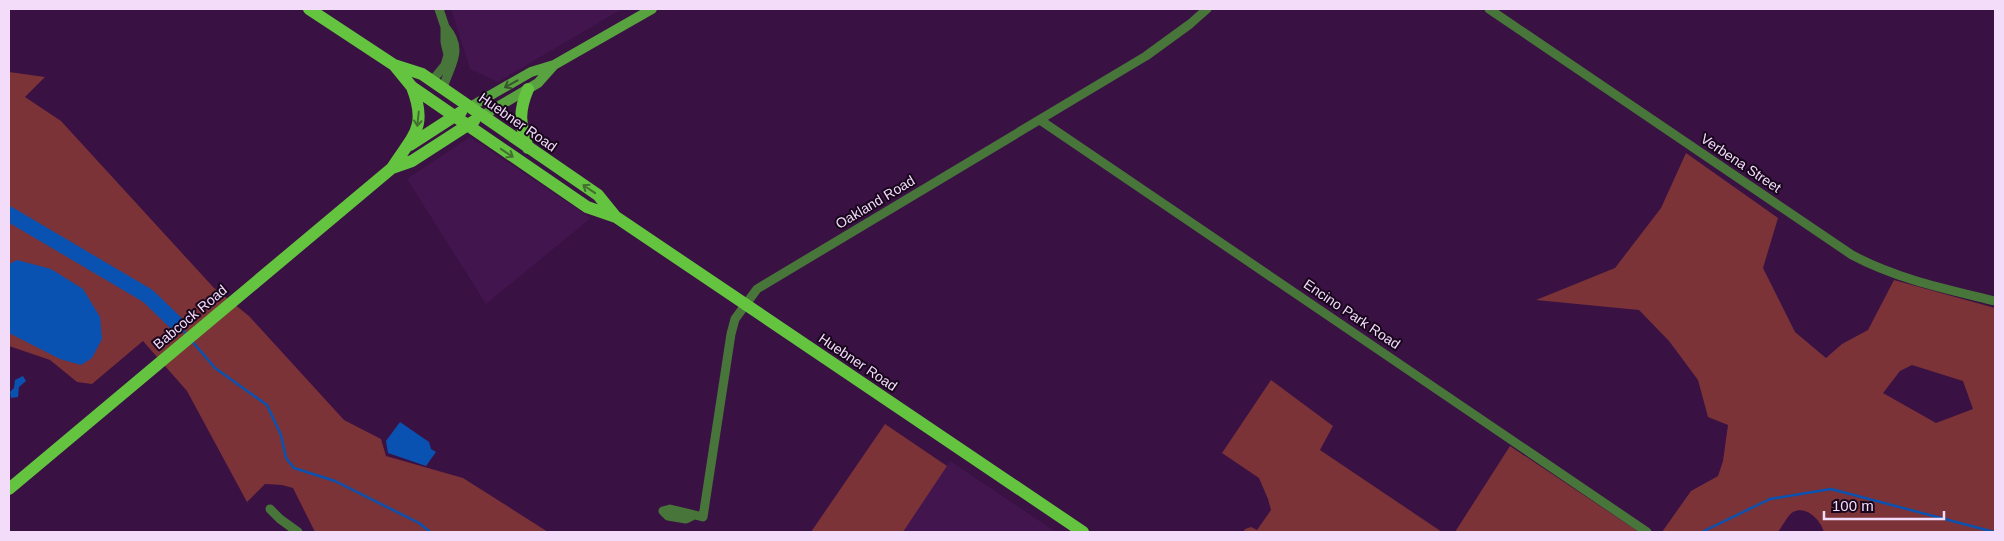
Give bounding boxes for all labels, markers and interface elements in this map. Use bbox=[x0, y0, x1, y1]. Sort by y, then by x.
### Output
one-way arrow bbox=[504, 79, 518, 89]
street label: Huebner Road bbox=[476, 89, 560, 155]
one-way arrow bbox=[414, 111, 423, 127]
street label: Verbena Street bbox=[1698, 130, 1784, 196]
one-way arrow bbox=[500, 148, 514, 158]
street label: Oakland Road bbox=[833, 172, 917, 232]
one-way arrow bbox=[583, 184, 597, 194]
street label: Encino Park Road bbox=[1301, 276, 1403, 352]
street label: Babcock Road bbox=[150, 282, 230, 352]
street label: Huebner Road bbox=[816, 330, 900, 394]
scale bar bbox=[1824, 488, 1944, 520]
text: 100 m bbox=[1832, 497, 1874, 514]

